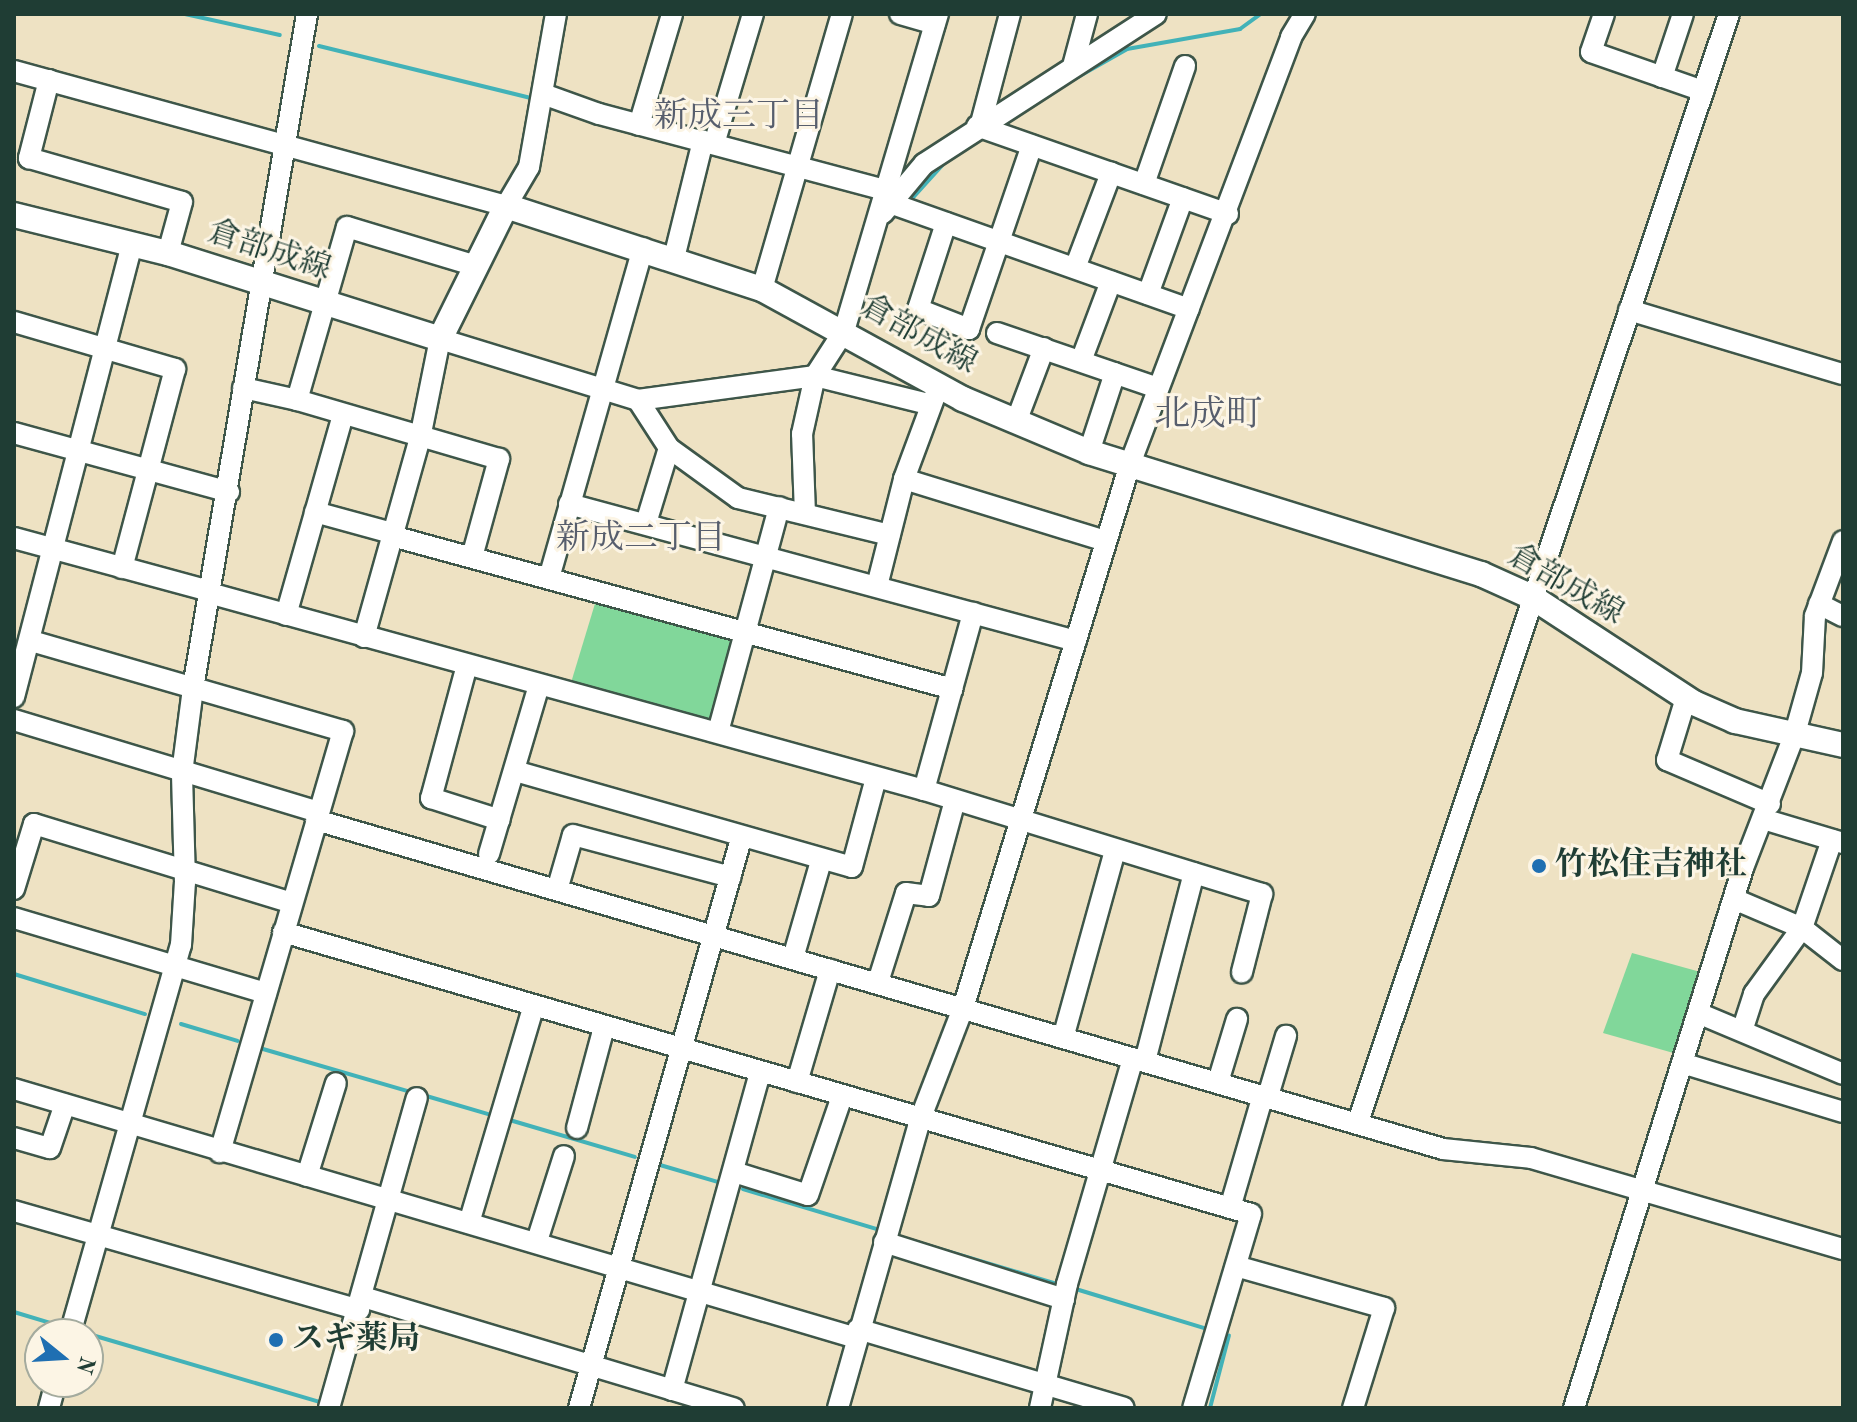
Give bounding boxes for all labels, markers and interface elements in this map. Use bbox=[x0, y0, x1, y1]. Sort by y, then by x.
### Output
district label: 新成三丁目 bbox=[654, 98, 824, 138]
street label: 倉部成線 bbox=[202, 214, 336, 290]
street label: 倉部成線 bbox=[853, 288, 983, 384]
district label: 北成町 bbox=[1154, 395, 1262, 439]
district label: 新成二丁目 bbox=[556, 520, 726, 560]
street label: 倉部成線 bbox=[1500, 537, 1630, 635]
place label: 竹松住吉神社 bbox=[1555, 847, 1747, 885]
marker: 竹松住吉神社 bbox=[1530, 857, 1548, 875]
north arrow bbox=[24, 1318, 104, 1398]
place label: スギ薬局 bbox=[292, 1321, 420, 1359]
marker: スギ薬局 bbox=[267, 1331, 285, 1349]
text: N bbox=[72, 1353, 98, 1376]

